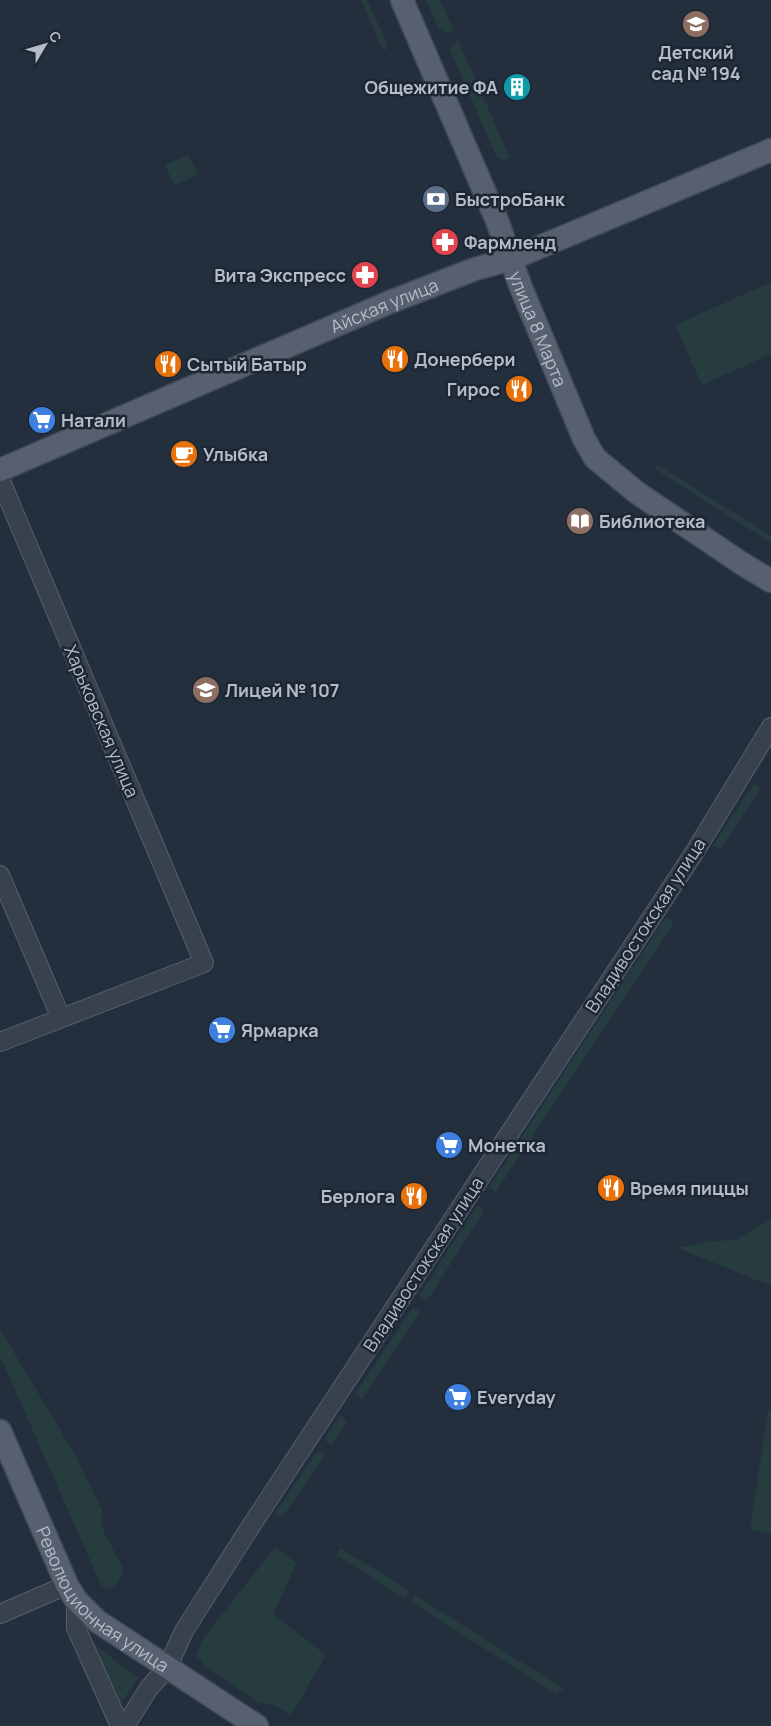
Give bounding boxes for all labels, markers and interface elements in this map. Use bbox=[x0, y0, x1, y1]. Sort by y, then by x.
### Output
school or university icon: Детский сад № 194 bbox=[681, 9, 711, 39]
north arrow bbox=[20, 20, 70, 70]
text: С bbox=[45, 27, 66, 47]
place label: Детский сад № 194 bbox=[651, 40, 741, 85]
building icon: Общежитие ФА bbox=[502, 72, 532, 102]
place label: Общежитие ФА bbox=[365, 75, 498, 99]
bank icon: БыстроБанк bbox=[421, 184, 451, 214]
place label: БыстроБанк bbox=[455, 187, 566, 211]
pharmacy icon: Фармленд bbox=[430, 227, 460, 257]
place label: Фармленд bbox=[464, 230, 556, 254]
pharmacy icon: Вита Экспресс bbox=[350, 260, 380, 290]
place label: Вита Экспресс bbox=[214, 263, 346, 287]
street label: улица 8 Марта bbox=[504, 268, 573, 390]
street label: Айская улица bbox=[326, 272, 442, 338]
restaurant icon: Донербери bbox=[380, 344, 410, 374]
place label: Донербери bbox=[414, 347, 515, 371]
restaurant icon: Сытый Батыр bbox=[153, 349, 183, 379]
place label: Сытый Батыр bbox=[187, 352, 307, 376]
restaurant icon: Гирос bbox=[504, 374, 534, 404]
place label: Гирос bbox=[447, 377, 500, 401]
supermarket icon: Натали bbox=[27, 405, 57, 435]
place label: Натали bbox=[61, 408, 126, 432]
cafe icon: Улыбка bbox=[169, 439, 199, 469]
place label: Улыбка bbox=[203, 442, 268, 466]
library icon: Библиотека bbox=[565, 506, 595, 536]
place label: Библиотека bbox=[599, 509, 705, 533]
street label: Харьковская улица bbox=[59, 641, 145, 801]
school or university icon: Лицей № 107 bbox=[191, 675, 221, 705]
place label: Лицей № 107 bbox=[225, 678, 339, 702]
street label: Владивостокская улица bbox=[579, 833, 711, 1017]
supermarket icon: Ярмарка bbox=[207, 1015, 237, 1045]
place label: Ярмарка bbox=[241, 1018, 319, 1042]
supermarket icon: Монетка bbox=[434, 1130, 464, 1160]
place label: Монетка bbox=[468, 1133, 546, 1157]
street label: Владивостокская улица bbox=[357, 1172, 489, 1356]
restaurant icon: Время пиццы bbox=[596, 1173, 626, 1203]
place label: Время пиццы bbox=[630, 1176, 749, 1200]
restaurant icon: Берлога bbox=[399, 1181, 429, 1211]
place label: Берлога bbox=[321, 1184, 395, 1208]
supermarket icon: Everyday bbox=[443, 1382, 473, 1412]
place label: Everyday bbox=[477, 1385, 556, 1409]
street label: Революционная улица bbox=[31, 1522, 174, 1677]

